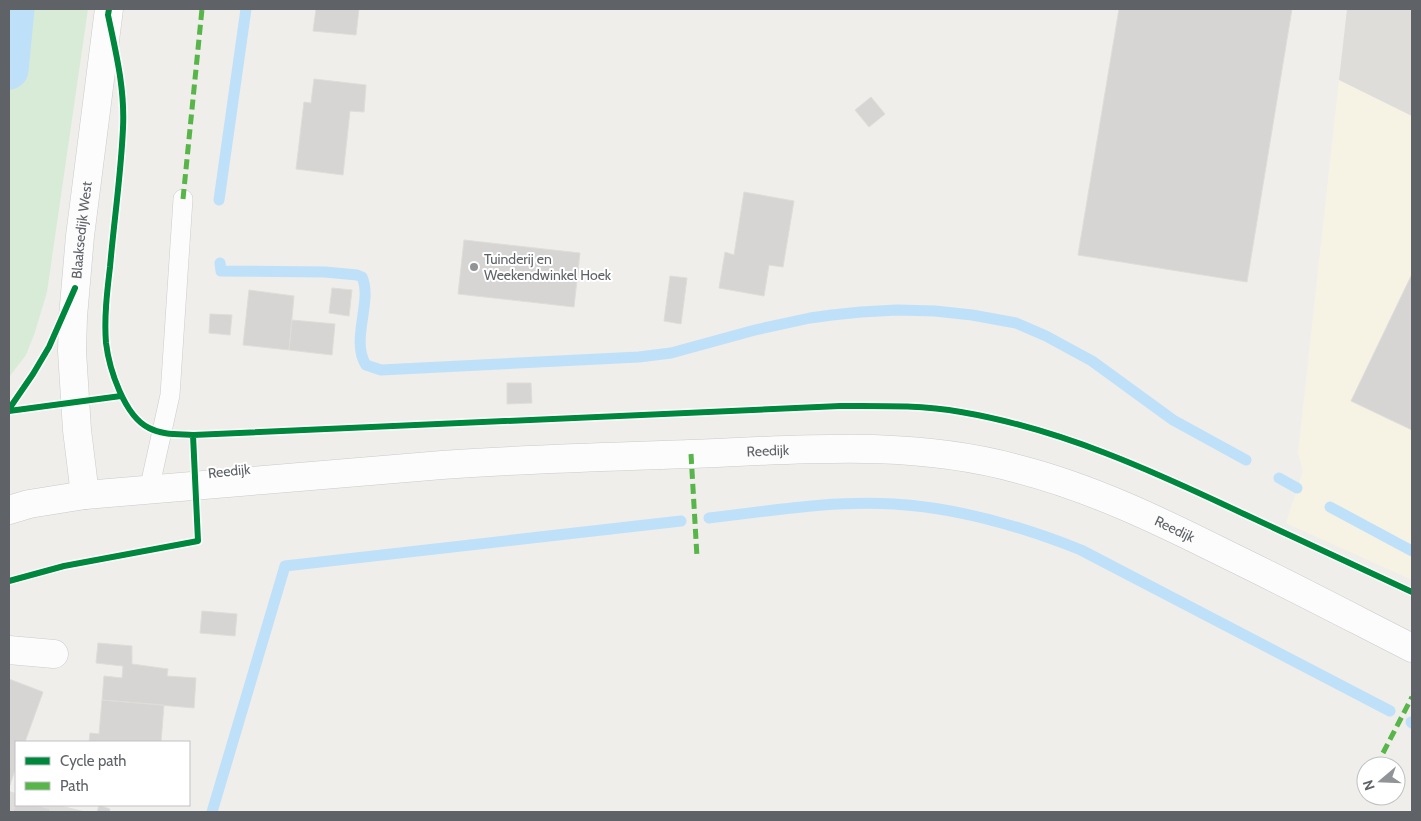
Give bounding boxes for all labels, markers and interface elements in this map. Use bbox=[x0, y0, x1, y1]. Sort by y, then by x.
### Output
street label: Blaaksedijk West bbox=[67, 180, 96, 280]
place label: Tuinderij en Weekendwinkel Hoek bbox=[484, 250, 612, 284]
marker: Tuinderij en Weekendwinkel Hoek bbox=[468, 261, 480, 273]
street label: Reedijk bbox=[746, 441, 790, 461]
street label: Reedijk bbox=[207, 460, 252, 482]
street label: Reedijk bbox=[1152, 512, 1198, 547]
legend bbox=[15, 741, 190, 806]
text: Cycle path bbox=[60, 752, 126, 770]
north arrow bbox=[1356, 756, 1406, 806]
text: Path bbox=[60, 777, 89, 795]
text: N bbox=[1359, 778, 1379, 793]

